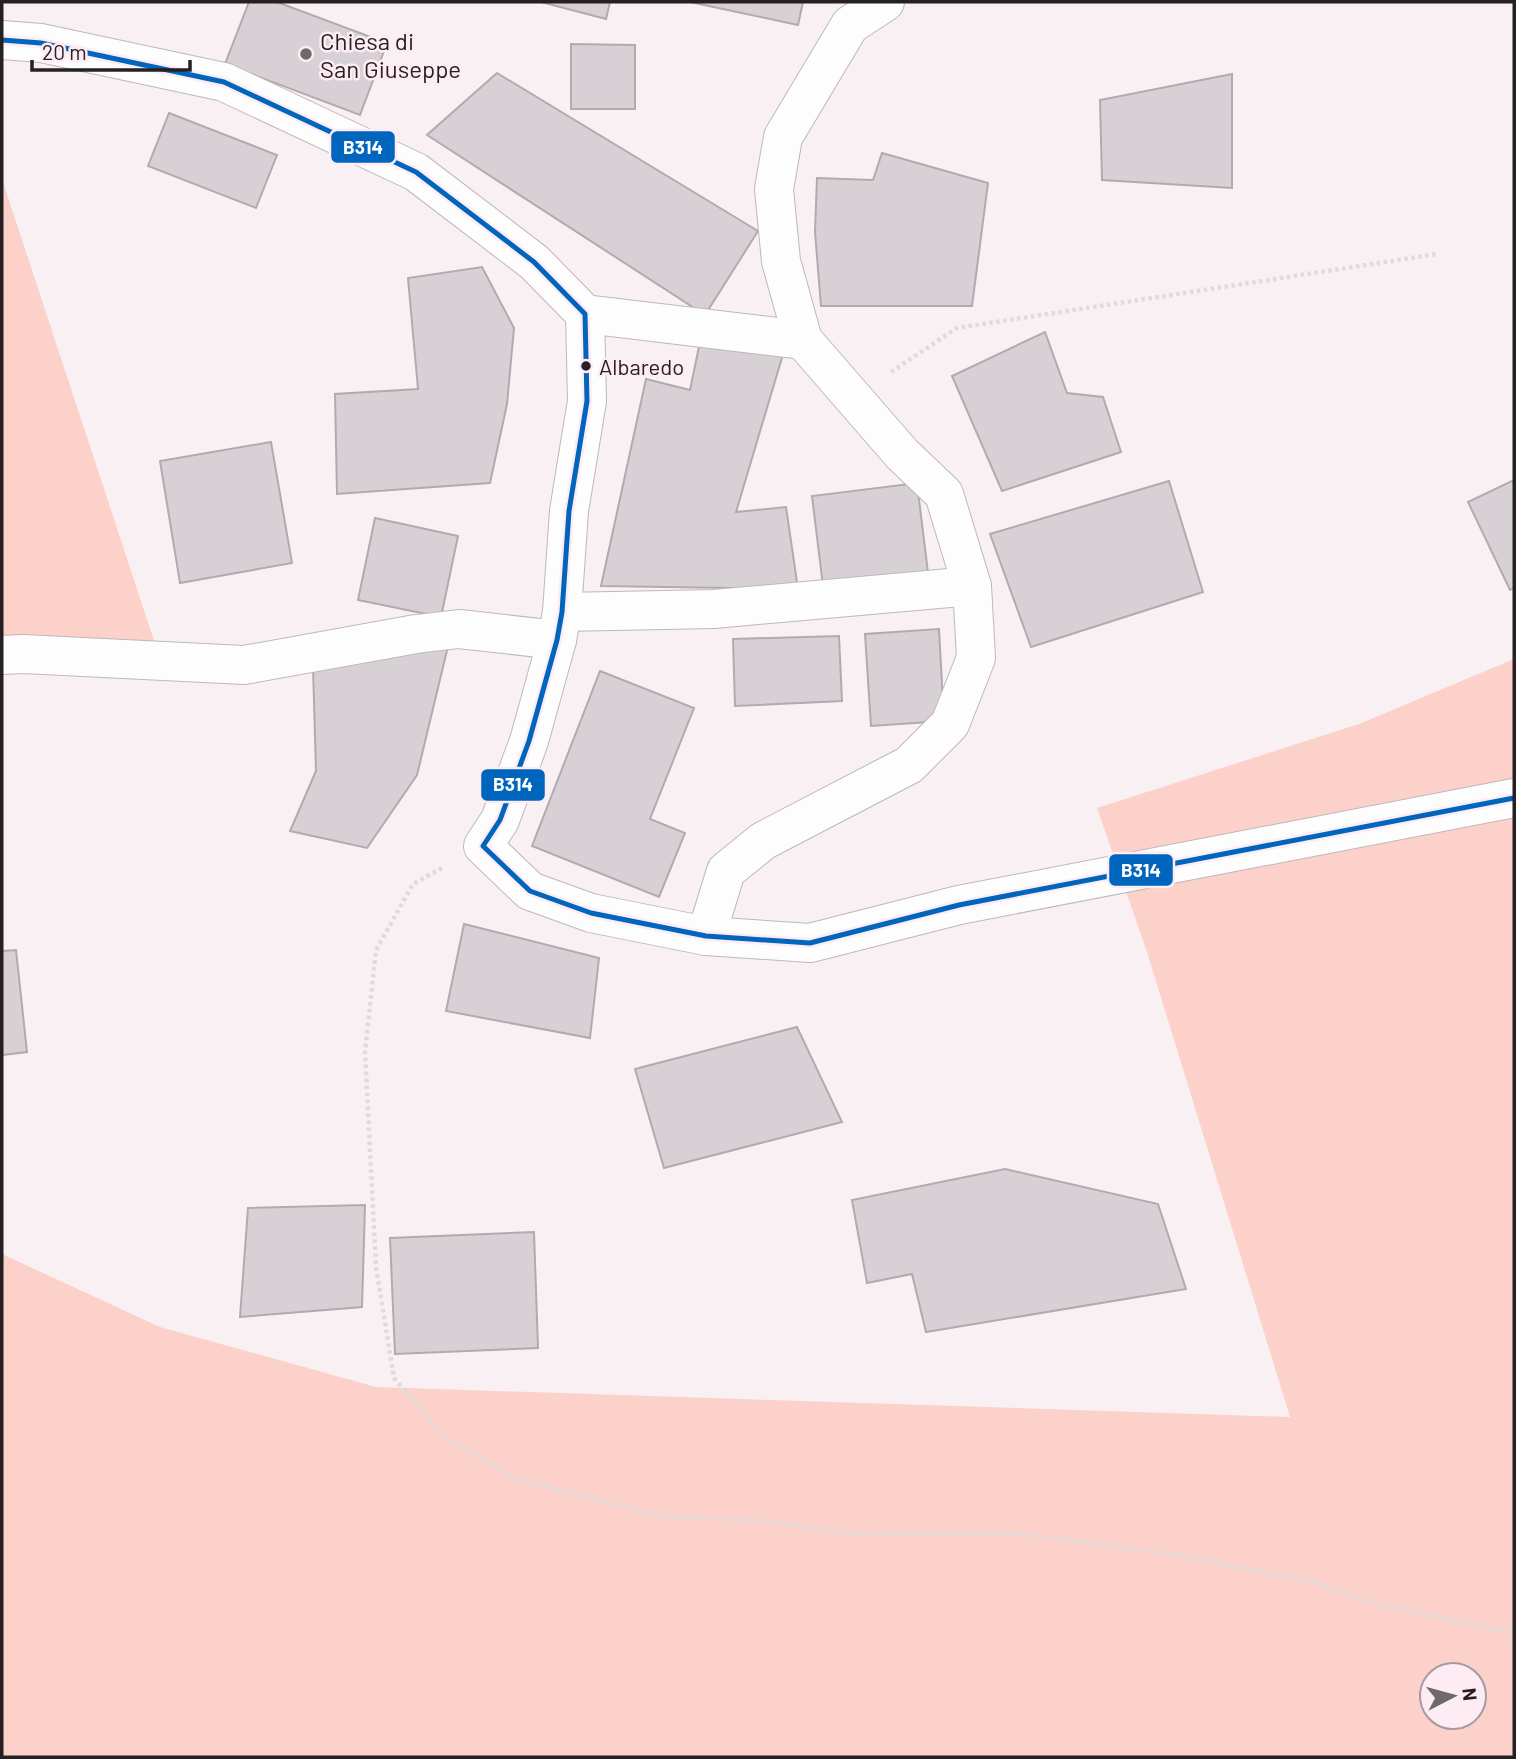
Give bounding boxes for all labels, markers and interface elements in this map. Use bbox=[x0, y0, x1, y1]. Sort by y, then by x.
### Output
place label: Chiesa di San Giuseppe bbox=[320, 26, 461, 83]
scale bar bbox=[32, 28, 189, 72]
text: 20 m bbox=[42, 39, 87, 64]
marker: Chiesa di San Giuseppe bbox=[298, 46, 314, 62]
line badge: B314 bbox=[330, 130, 396, 164]
text: B314 bbox=[343, 135, 383, 158]
place label: Albaredo bbox=[599, 353, 684, 379]
marker: Albaredo bbox=[579, 359, 593, 373]
line badge: B314 bbox=[480, 768, 546, 802]
text: B314 bbox=[493, 772, 533, 795]
line badge: B314 bbox=[1108, 853, 1174, 887]
text: B314 bbox=[1121, 858, 1161, 881]
north arrow bbox=[1418, 1661, 1488, 1731]
text: N bbox=[1458, 1687, 1483, 1702]

